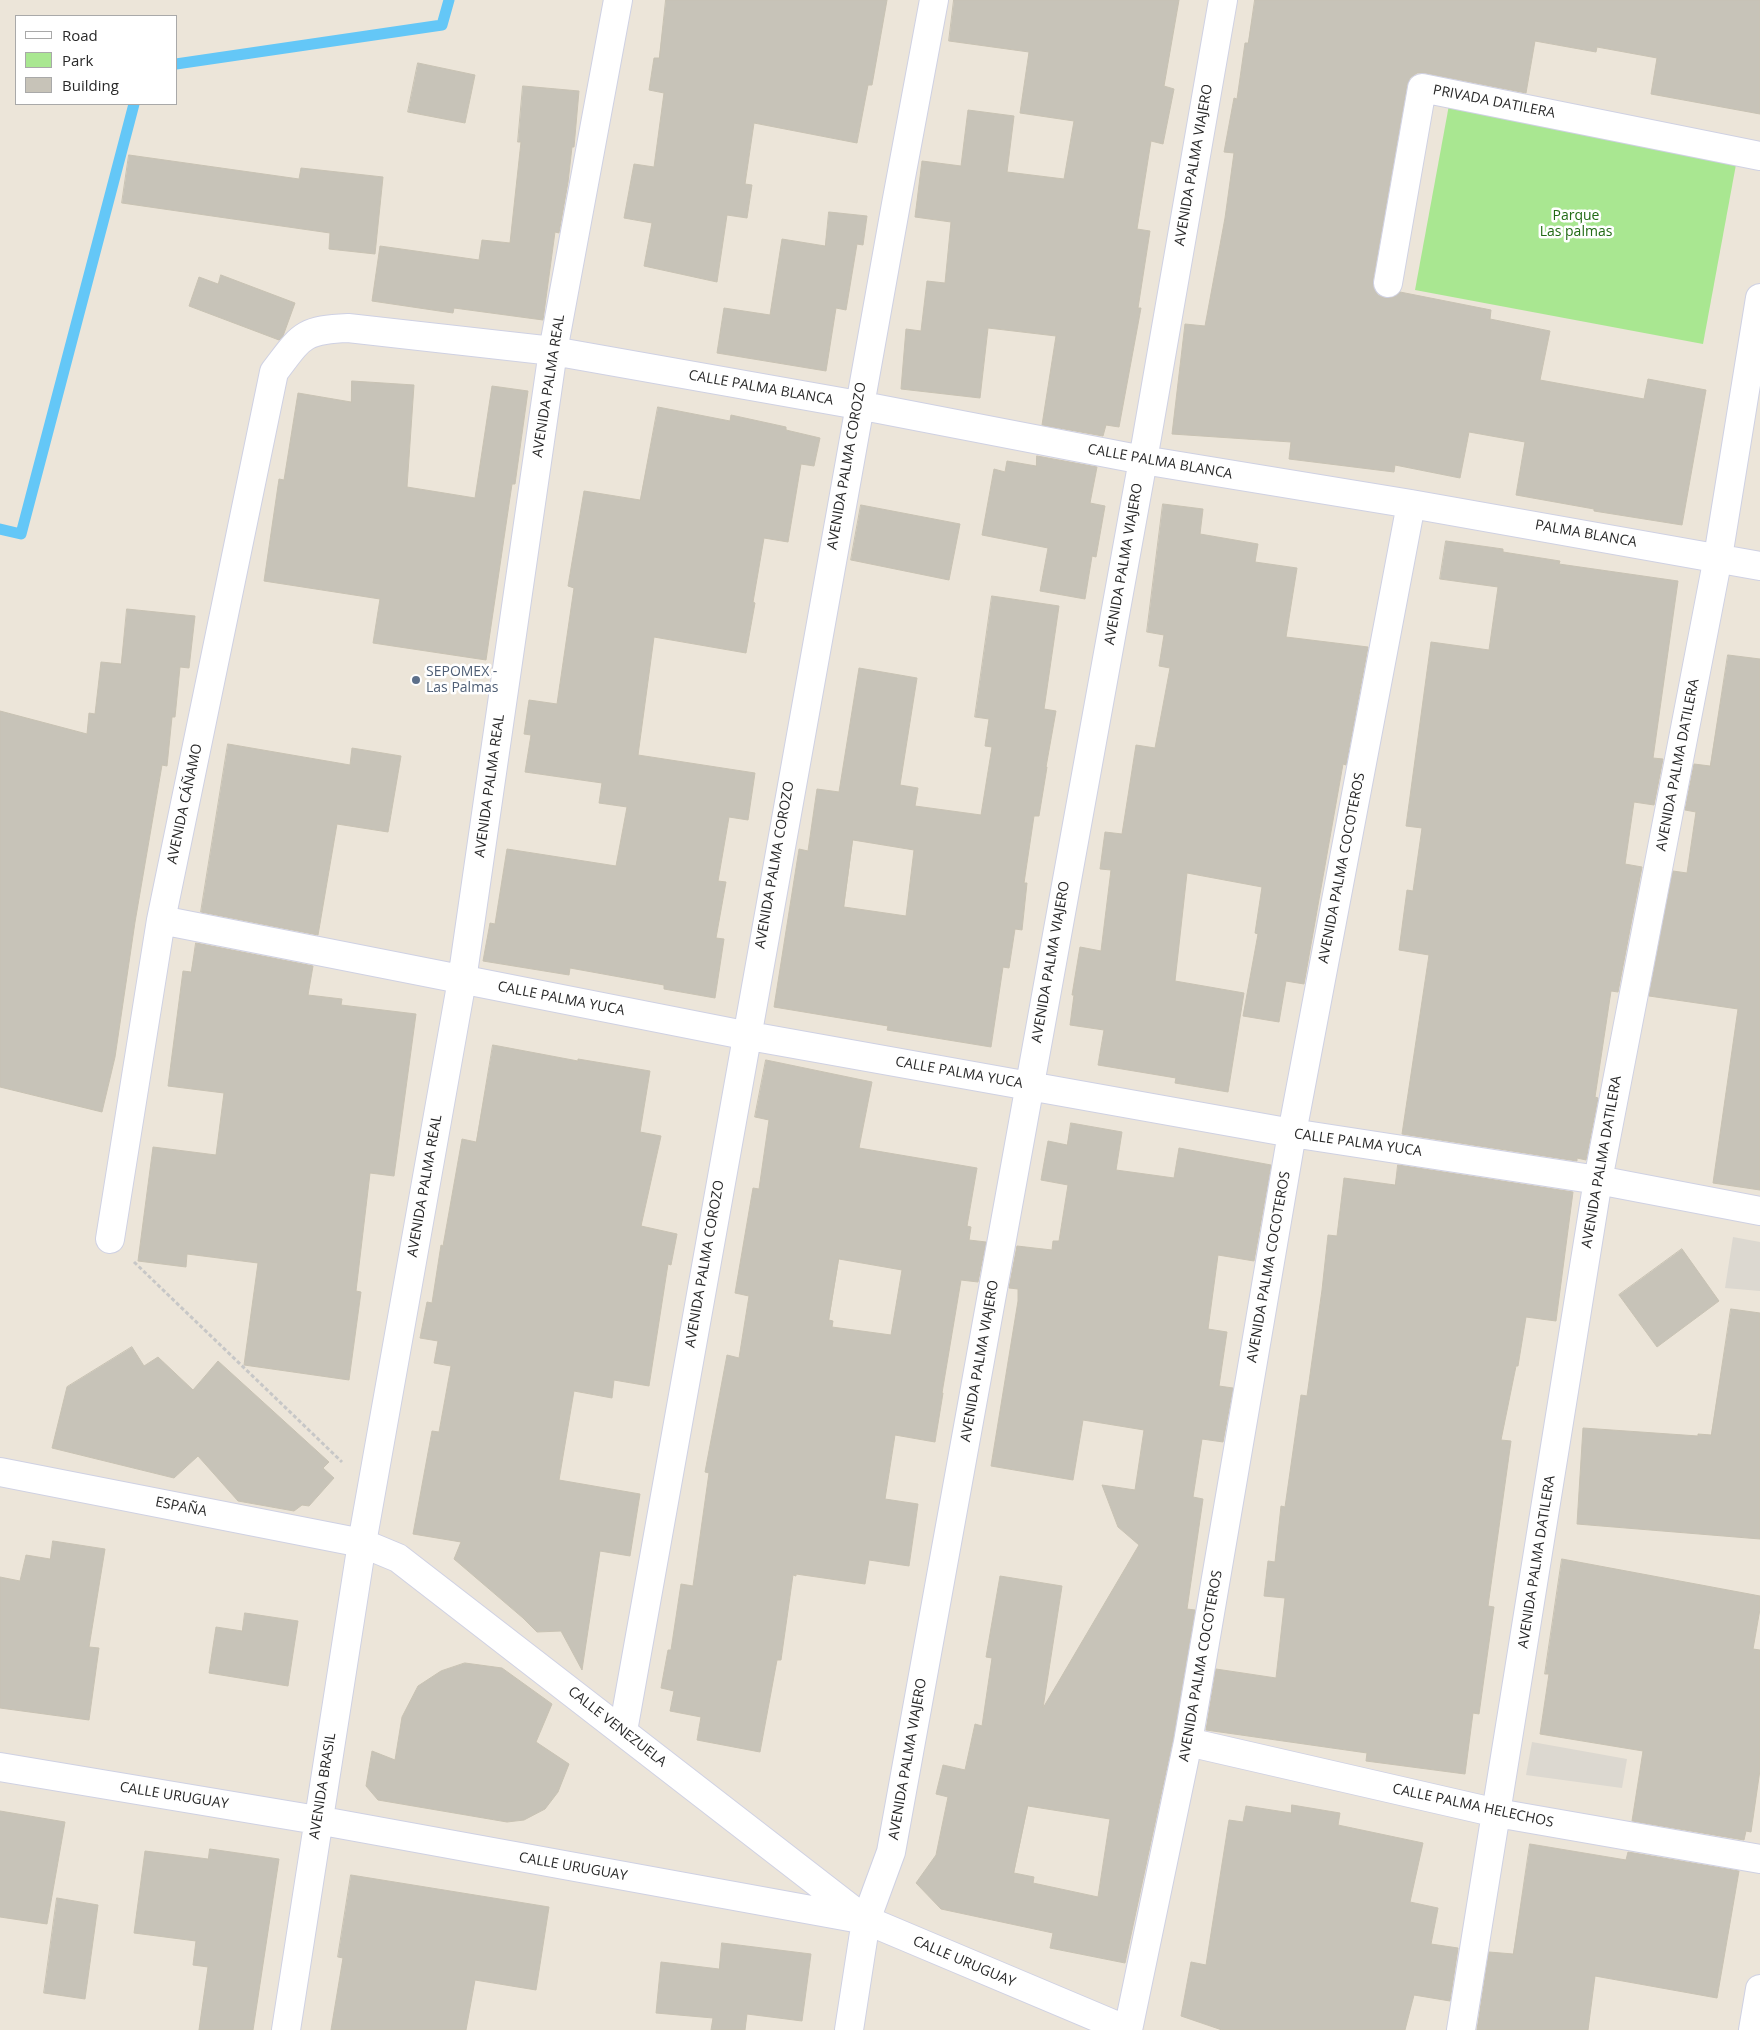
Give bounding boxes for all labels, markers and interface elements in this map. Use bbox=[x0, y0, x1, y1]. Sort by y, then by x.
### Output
legend bbox=[15, 15, 178, 105]
text: Road bbox=[62, 25, 98, 45]
text: Park bbox=[62, 50, 93, 70]
text: Building bbox=[62, 75, 119, 95]
street label: PRIVADA DATILERA bbox=[1432, 82, 1556, 122]
street label: AVENIDA PALMA VIAJERO bbox=[1171, 83, 1217, 247]
park label: Parque Las palmas bbox=[1540, 208, 1612, 240]
street label: AVENIDA PALMA REAL bbox=[529, 313, 569, 459]
street label: CALLE PALMA BLANCA bbox=[687, 367, 835, 409]
street label: AVENIDA PALMA COROZO bbox=[824, 381, 870, 551]
street label: CALLE PALMA BLANCA bbox=[1086, 441, 1234, 483]
street label: AVENIDA PALMA VIAJERO bbox=[1101, 482, 1147, 646]
street label: PALMA BLANCA bbox=[1534, 517, 1638, 551]
place label: SEPOMEX - Las Palmas bbox=[426, 664, 499, 696]
marker: SEPOMEX - Las Palmas bbox=[410, 674, 422, 686]
street label: AVENIDA PALMA DATILERA bbox=[1653, 678, 1703, 852]
street label: AVENIDA PALMA REAL bbox=[472, 713, 508, 859]
street label: AVENIDA CÁÑAMO bbox=[164, 742, 206, 866]
street label: AVENIDA PALMA COCOTEROS bbox=[1315, 771, 1369, 965]
street label: AVENIDA PALMA COROZO bbox=[752, 780, 798, 950]
street label: AVENIDA PALMA VIAJERO bbox=[1028, 880, 1074, 1044]
street label: CALLE PALMA YUCA bbox=[496, 978, 626, 1020]
street label: CALLE PALMA YUCA bbox=[894, 1054, 1024, 1092]
street label: AVENIDA PALMA DATILERA bbox=[1579, 1074, 1625, 1250]
street label: AVENIDA PALMA REAL bbox=[404, 1113, 446, 1259]
street label: CALLE PALMA YUCA bbox=[1293, 1126, 1423, 1160]
street label: AVENIDA PALMA COCOTEROS bbox=[1244, 1170, 1294, 1364]
street label: AVENIDA PALMA COROZO bbox=[682, 1179, 728, 1349]
street label: AVENIDA PALMA VIAJERO bbox=[957, 1279, 1003, 1443]
street label: AVENIDA PALMA DATILERA bbox=[1515, 1474, 1559, 1650]
street label: ESPAÑA bbox=[154, 1494, 208, 1520]
street label: AVENIDA PALMA COCOTEROS bbox=[1176, 1569, 1226, 1763]
street label: AVENIDA PALMA VIAJERO bbox=[885, 1677, 931, 1841]
street label: CALLE VENEZUELA bbox=[564, 1683, 670, 1771]
street label: AVENIDA BRASIL bbox=[306, 1732, 340, 1840]
street label: CALLE URUGUAY bbox=[118, 1779, 230, 1813]
street label: CALLE PALMA HELECHOS bbox=[1391, 1781, 1555, 1831]
street label: CALLE URUGUAY bbox=[517, 1849, 629, 1885]
street label: CALLE URUGUAY bbox=[910, 1933, 1018, 1991]

